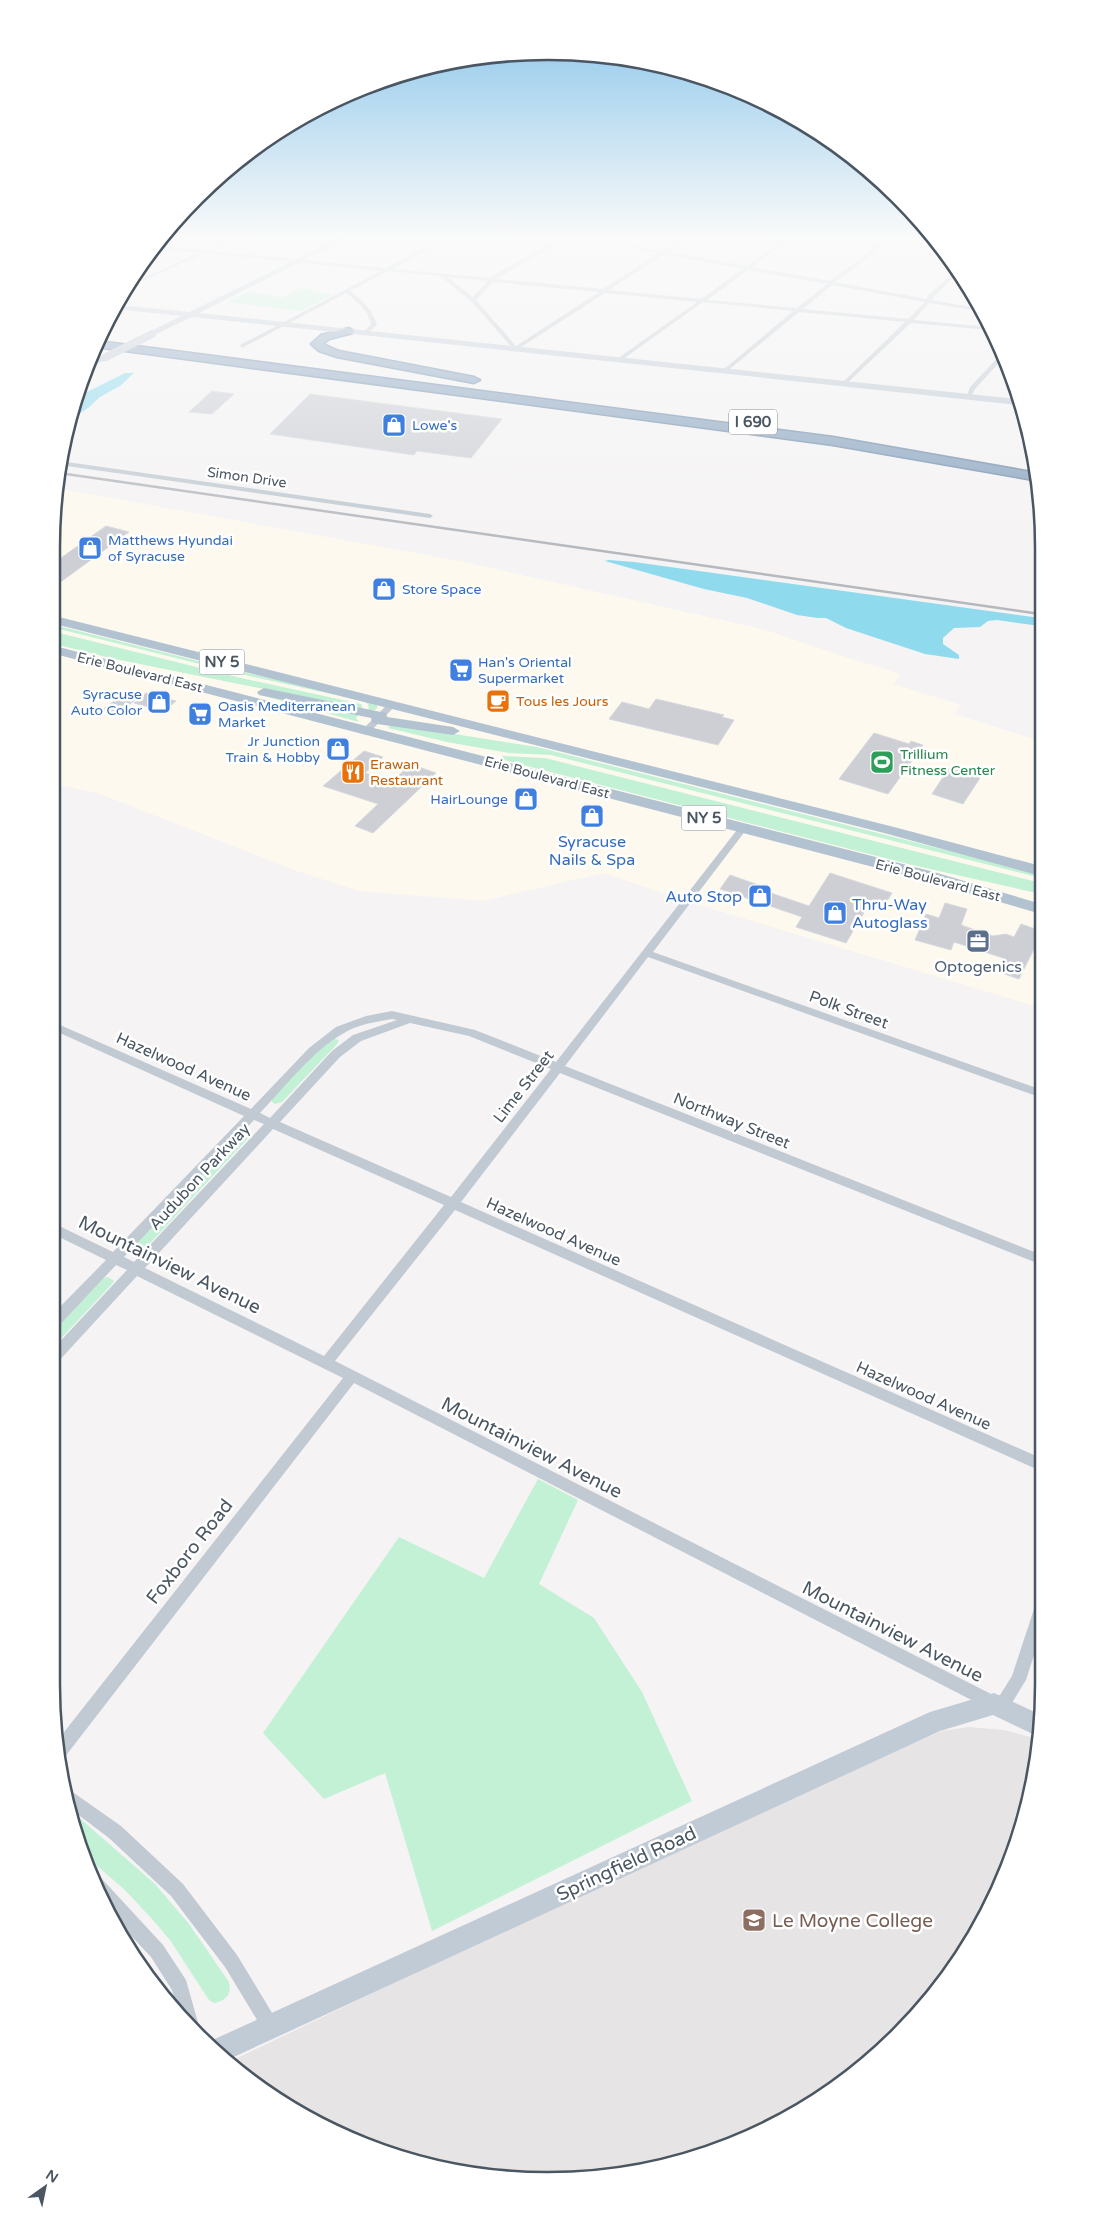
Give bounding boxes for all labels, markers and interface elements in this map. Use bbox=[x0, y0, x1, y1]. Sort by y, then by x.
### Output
road number: I 690 bbox=[729, 410, 777, 434]
shop icon: Lowe's bbox=[381, 412, 407, 438]
place label: Lowe's bbox=[412, 417, 457, 434]
street label: Simon Drive bbox=[206, 464, 288, 491]
place label: Matthews Hyundai of Syracuse bbox=[108, 532, 233, 565]
shop icon: Matthews Hyundai of Syracuse bbox=[77, 535, 103, 561]
shop icon: Store Space bbox=[371, 576, 397, 602]
place label: Store Space bbox=[402, 581, 481, 598]
street label: Erie Boulevard East bbox=[75, 649, 205, 696]
road number: NY 5 bbox=[200, 650, 244, 674]
place label: Han's Oriental Supermarket bbox=[478, 654, 572, 687]
supermarket icon: Han's Oriental Supermarket bbox=[448, 657, 474, 683]
place label: Syracuse Auto Color bbox=[70, 686, 143, 719]
cafe icon: Tous les Jours bbox=[485, 688, 511, 714]
shop icon: Syracuse Auto Color bbox=[146, 689, 172, 715]
place label: Tous les Jours bbox=[516, 693, 609, 710]
place label: Oasis Mediterranean Market bbox=[218, 698, 356, 731]
supermarket icon: Oasis Mediterranean Market bbox=[187, 701, 213, 727]
place label: Jr Junction Train & Hobby bbox=[226, 733, 320, 766]
shop icon: Jr Junction Train & Hobby bbox=[325, 736, 351, 762]
place label: Trillium Fitness Center bbox=[900, 746, 996, 779]
sports icon: Trillium Fitness Center bbox=[869, 749, 895, 775]
street label: Erie Boulevard East bbox=[482, 753, 612, 803]
place label: Erawan Restaurant bbox=[370, 756, 444, 789]
restaurant icon: Erawan Restaurant bbox=[340, 759, 366, 785]
shop icon: HairLounge bbox=[513, 786, 539, 812]
place label: HairLounge bbox=[430, 791, 508, 808]
shop icon: Syracuse Nails & Spa bbox=[579, 803, 605, 829]
road number: NY 5 bbox=[682, 806, 726, 830]
place label: Syracuse Nails & Spa bbox=[549, 832, 635, 870]
street label: Erie Boulevard East bbox=[873, 856, 1003, 906]
shop icon: Auto Stop bbox=[747, 883, 773, 909]
place label: Auto Stop bbox=[665, 887, 742, 907]
place label: Thru-Way Autoglass bbox=[852, 895, 928, 933]
shop icon: Thru-Way Autoglass bbox=[822, 900, 848, 926]
office icon: Optogenics bbox=[965, 928, 991, 954]
place label: Optogenics bbox=[934, 957, 1022, 977]
street label: Polk Street bbox=[806, 986, 891, 1034]
street label: Hazelwood Avenue bbox=[113, 1028, 254, 1106]
street label: Lime Street bbox=[489, 1046, 558, 1127]
street label: Northway Street bbox=[670, 1088, 793, 1153]
street label: Audubon Parkway bbox=[145, 1119, 255, 1234]
street label: Hazelwood Avenue bbox=[483, 1193, 624, 1271]
street label: Mountainview Avenue bbox=[75, 1211, 264, 1319]
street label: Hazelwood Avenue bbox=[853, 1357, 994, 1435]
street label: Mountainview Avenue bbox=[437, 1393, 626, 1503]
street label: Foxboro Road bbox=[142, 1495, 238, 1608]
street label: Mountainview Avenue bbox=[798, 1577, 987, 1687]
street label: Springfield Road bbox=[553, 1822, 700, 1906]
school or university icon: Le Moyne College bbox=[741, 1907, 767, 1933]
place label: Le Moyne College bbox=[772, 1910, 933, 1932]
north arrow bbox=[20, 2162, 70, 2212]
text: N bbox=[42, 2166, 61, 2187]

